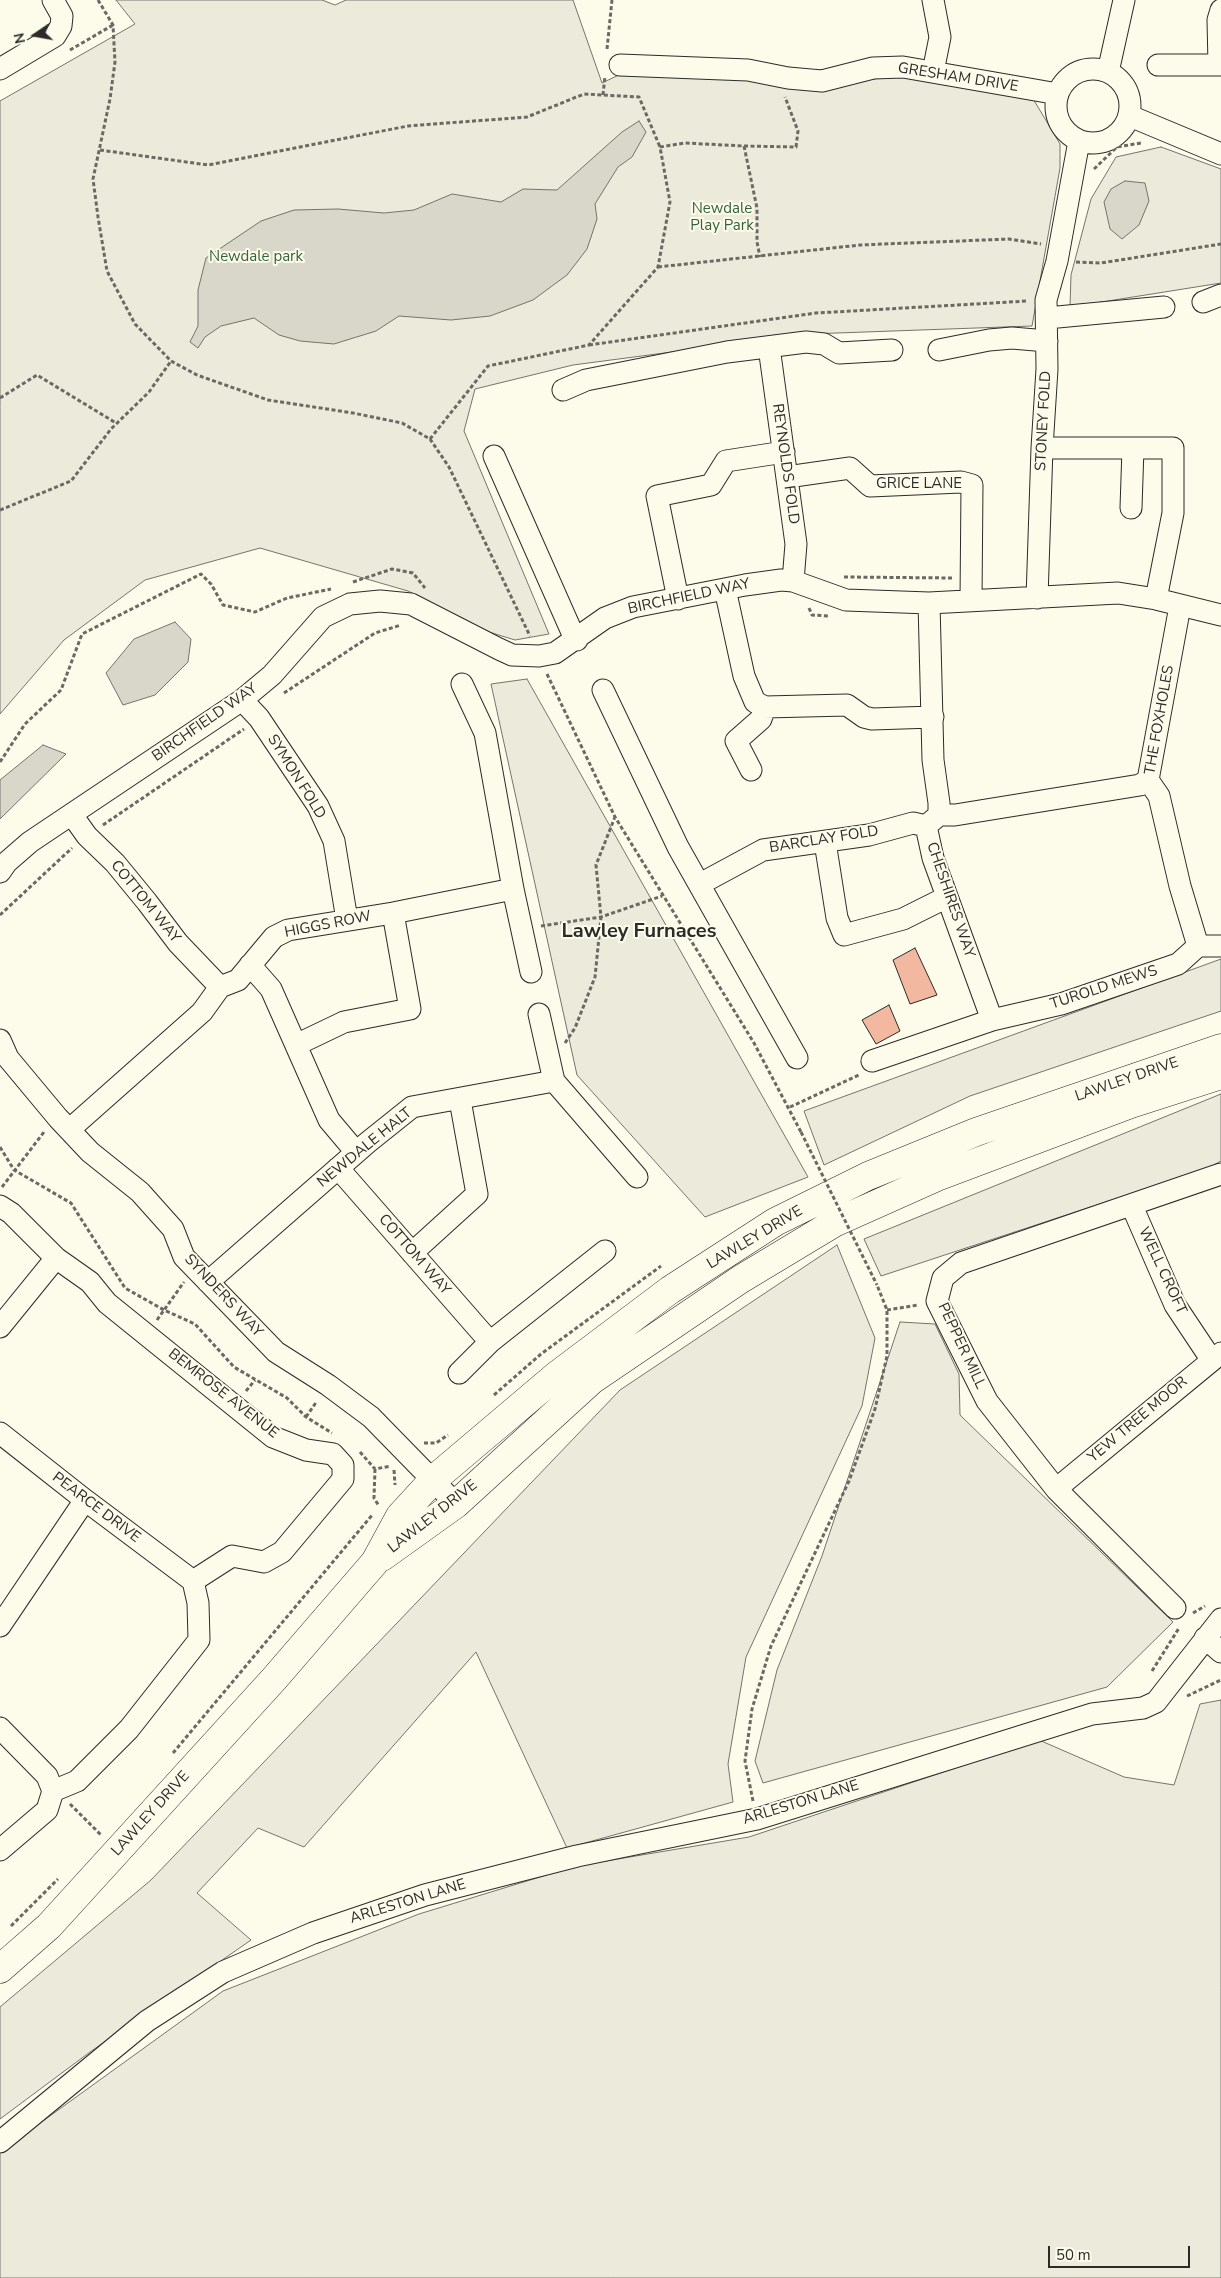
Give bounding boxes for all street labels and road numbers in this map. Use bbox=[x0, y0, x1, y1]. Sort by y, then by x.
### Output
street label: GRESHAM DRIVE bbox=[896, 60, 1020, 96]
street label: STONEY FOLD bbox=[1032, 371, 1056, 471]
street label: REYNOLDS FOLD bbox=[768, 403, 802, 525]
street label: GRICE LANE bbox=[876, 475, 962, 493]
street label: BIRCHFIELD WAY bbox=[626, 575, 752, 619]
street label: THE FOXHOLES bbox=[1142, 664, 1178, 776]
street label: BIRCHFIELD WAY bbox=[149, 680, 261, 766]
street label: SYMON FOLD bbox=[263, 731, 329, 823]
street label: BARCLAY FOLD bbox=[768, 822, 880, 858]
street label: CHESHIRES WAY bbox=[922, 840, 978, 960]
street label: COTTOM WAY bbox=[106, 857, 184, 947]
street label: HIGGS ROW bbox=[283, 908, 373, 942]
street label: TUROLD MEWS bbox=[1048, 962, 1160, 1014]
street label: LAWLEY DRIVE bbox=[1073, 1054, 1181, 1106]
street label: NEWDALE HALT bbox=[314, 1104, 416, 1192]
street label: LAWLEY DRIVE bbox=[704, 1202, 806, 1274]
street label: COTTOM WAY bbox=[374, 1211, 454, 1299]
street label: WELL CROFT bbox=[1134, 1224, 1190, 1318]
street label: SYNDERS WAY bbox=[180, 1251, 266, 1341]
street label: PEPPER MILL bbox=[933, 1300, 989, 1392]
street label: BEMROSE AVENUE bbox=[164, 1345, 282, 1443]
street label: YEW TREE MOOR bbox=[1085, 1373, 1191, 1467]
street label: PEARCE DRIVE bbox=[48, 1469, 144, 1547]
street label: LAWLEY DRIVE bbox=[385, 1477, 481, 1557]
street label: LAWLEY DRIVE bbox=[108, 1768, 194, 1860]
street label: ARLESTON LANE bbox=[741, 1777, 861, 1829]
street label: ARLESTON LANE bbox=[348, 1876, 468, 1928]

